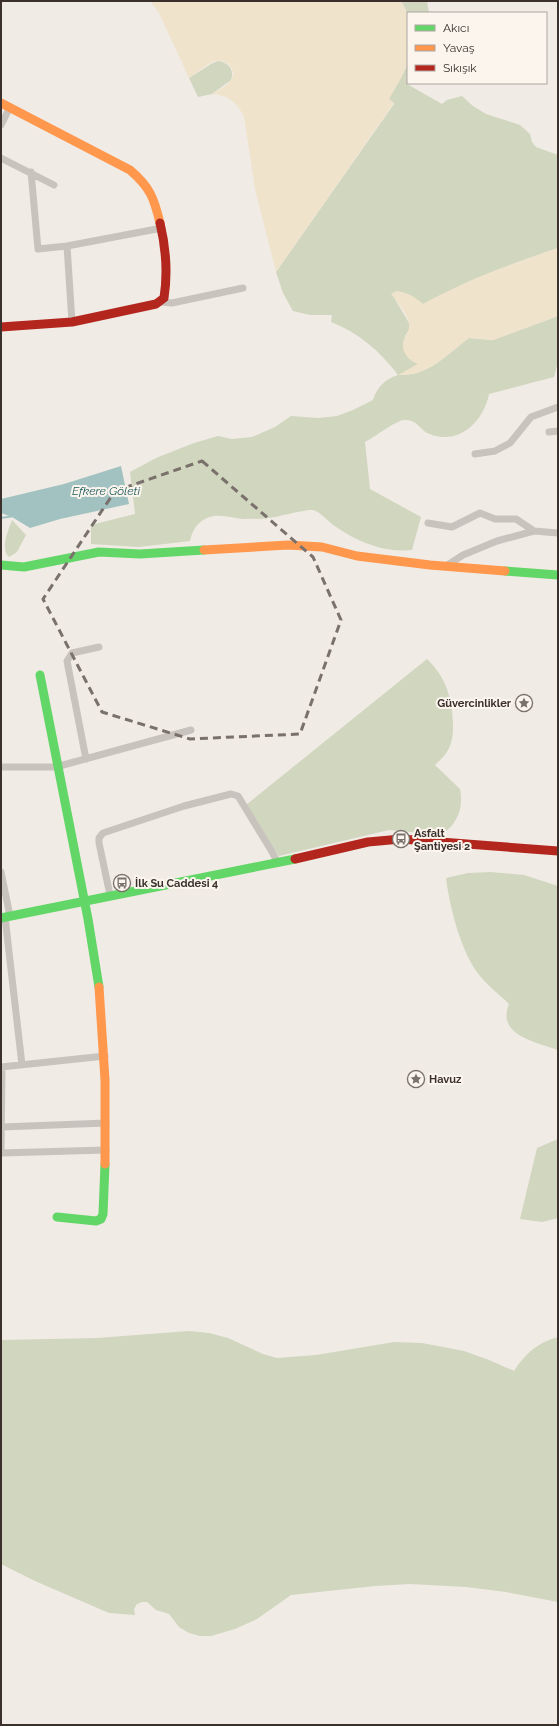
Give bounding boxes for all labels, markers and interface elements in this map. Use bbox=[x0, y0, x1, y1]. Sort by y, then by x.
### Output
legend bbox=[407, 12, 547, 84]
text: Akıcı bbox=[443, 21, 469, 35]
text: Yavaş bbox=[443, 41, 475, 55]
text: Sıkışık bbox=[443, 61, 477, 75]
water label: Efkere Göleti bbox=[72, 484, 140, 498]
place icon: Güvercinlikler bbox=[514, 693, 534, 713]
place label: Güvercinlikler bbox=[437, 697, 512, 710]
place label: Asfalt Şantiyesi 2 bbox=[414, 827, 470, 853]
bus stop icon: Asfalt Şantiyesi 2 bbox=[391, 829, 411, 849]
bus stop icon: İlk Su Caddesi 4 bbox=[112, 873, 132, 893]
place label: İlk Su Caddesi 4 bbox=[135, 876, 218, 890]
place icon: Havuz bbox=[406, 1069, 426, 1089]
place label: Havuz bbox=[429, 1073, 462, 1086]

